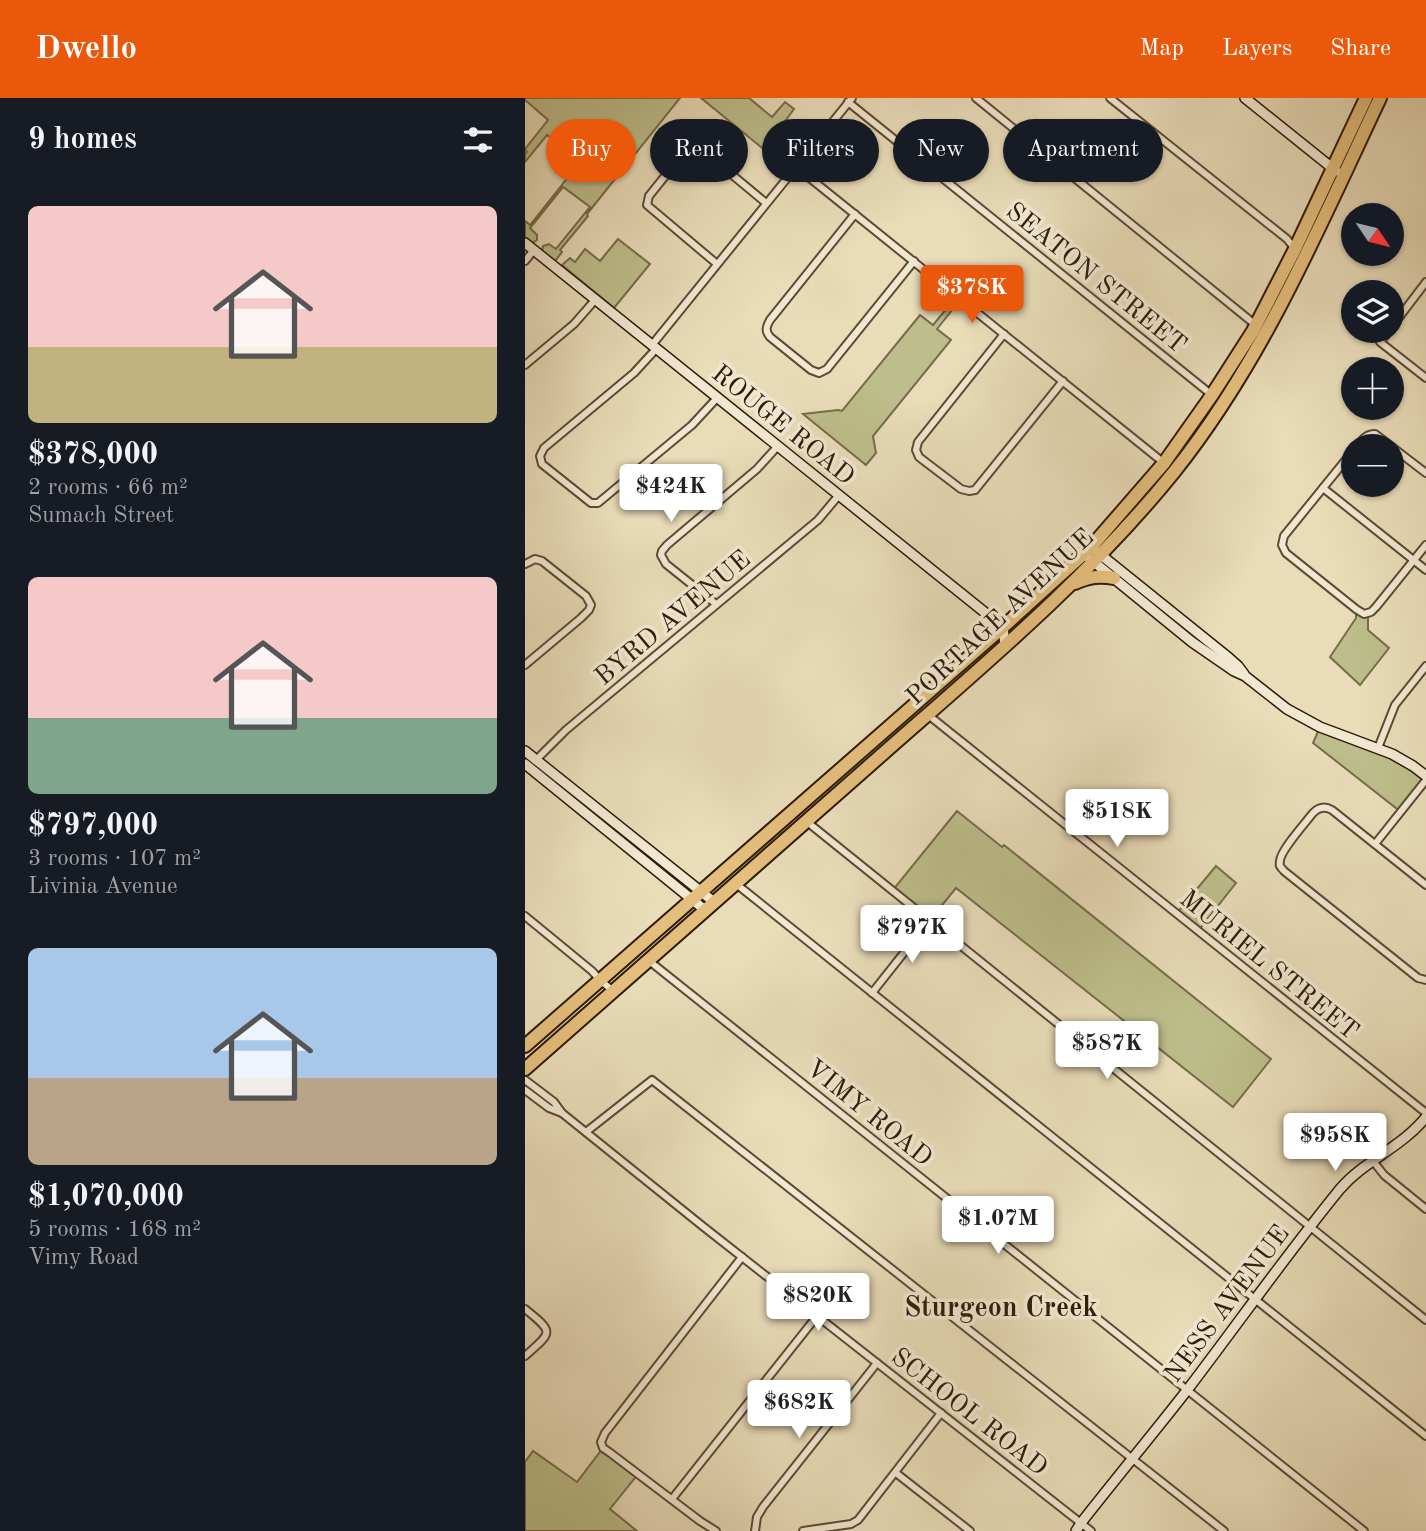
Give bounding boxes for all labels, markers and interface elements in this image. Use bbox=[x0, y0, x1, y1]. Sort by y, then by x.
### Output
text: Dwello bbox=[35, 33, 137, 66]
text: Map bbox=[1140, 37, 1184, 61]
text: Layers bbox=[1222, 37, 1292, 61]
text: Share bbox=[1330, 37, 1391, 61]
chip: Buy bbox=[546, 119, 636, 182]
chip: Rent bbox=[650, 119, 748, 182]
chip: Filters bbox=[762, 119, 879, 182]
chip: New bbox=[893, 119, 989, 182]
chip: Apartment bbox=[1003, 119, 1163, 182]
icon: filters bbox=[459, 121, 497, 159]
text: 9 homes bbox=[28, 125, 137, 155]
street label: SEATON STREET bbox=[1001, 198, 1191, 359]
north arrow bbox=[1341, 203, 1403, 266]
map controls bbox=[1341, 203, 1404, 497]
icon: home bbox=[200, 251, 326, 377]
pin: $378K bbox=[923, 266, 1021, 325]
text: $378K bbox=[936, 276, 1008, 299]
button: layers bbox=[1341, 280, 1404, 343]
button: + bbox=[1341, 357, 1404, 420]
street label: ROUGE ROAD bbox=[707, 360, 859, 491]
button: − bbox=[1341, 434, 1404, 497]
text: $378,000 bbox=[28, 440, 158, 470]
pin: $424K bbox=[622, 464, 720, 524]
text: $424K bbox=[635, 475, 707, 498]
text: 2 rooms · 66 m² bbox=[28, 476, 188, 499]
text: Sumach Street bbox=[28, 504, 174, 527]
street label: PORTAGE AVENUE bbox=[902, 524, 1099, 711]
street label: BYRD AVENUE bbox=[591, 546, 756, 691]
icon: home bbox=[200, 622, 326, 748]
pin: $518K bbox=[1068, 790, 1166, 849]
text: $518K bbox=[1081, 800, 1153, 823]
text: $797,000 bbox=[28, 811, 158, 841]
text: 3 rooms · 107 m² bbox=[28, 847, 201, 870]
text: Livinia Avenue bbox=[28, 875, 178, 898]
street label: MURIEL STREET bbox=[1175, 886, 1363, 1045]
pin: $797K bbox=[863, 906, 961, 965]
text: $797K bbox=[876, 916, 948, 939]
icon: home bbox=[200, 993, 326, 1119]
pin: $587K bbox=[1058, 1021, 1156, 1081]
text: $587K bbox=[1071, 1032, 1143, 1055]
street label: VIMY ROAD bbox=[801, 1055, 937, 1172]
pin: $958K bbox=[1286, 1114, 1384, 1173]
text: $958K bbox=[1299, 1124, 1371, 1147]
text: $1,070,000 bbox=[28, 1182, 184, 1212]
pin: $1.07M bbox=[941, 1196, 1055, 1256]
text: $1.07M bbox=[958, 1207, 1038, 1230]
text: 5 rooms · 168 m² bbox=[28, 1218, 201, 1241]
street label: NESS AVENUE bbox=[1160, 1221, 1295, 1388]
text: Vimy Road bbox=[28, 1246, 139, 1269]
pin: $820K bbox=[769, 1274, 867, 1333]
text: $820K bbox=[782, 1284, 854, 1307]
district label: Sturgeon Creek bbox=[904, 1295, 1098, 1323]
street label: SCHOOL ROAD bbox=[886, 1344, 1052, 1481]
pin: $682K bbox=[750, 1380, 848, 1440]
text: $682K bbox=[763, 1391, 835, 1414]

